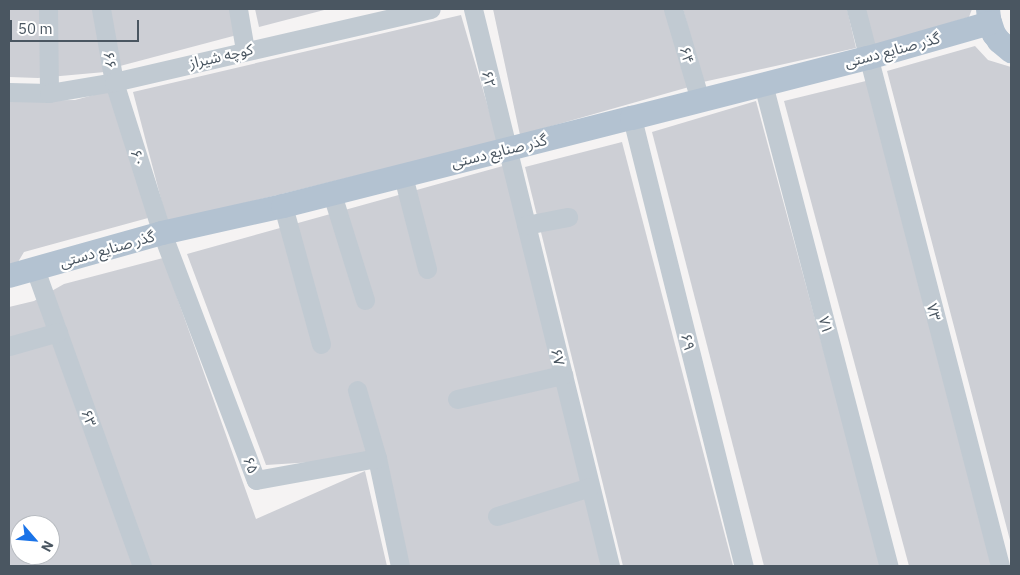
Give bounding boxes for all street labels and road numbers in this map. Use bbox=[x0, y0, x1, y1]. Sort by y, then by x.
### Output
street label: گذر صنایع دستی bbox=[842, 29, 942, 71]
street label: کوچه شیراز bbox=[187, 40, 255, 72]
street label: ۶۴ bbox=[676, 44, 698, 66]
street label: ۶۶ bbox=[100, 50, 120, 70]
street label: ۶۲ bbox=[478, 68, 500, 90]
street label: گذر صنایع دستی bbox=[449, 130, 549, 172]
street label: ۶۰ bbox=[127, 147, 149, 169]
street label: گذر صنایع دستی bbox=[58, 227, 156, 271]
street label: ۷۳ bbox=[923, 301, 945, 323]
street label: ۷۱ bbox=[815, 314, 837, 336]
street label: ۶۹ bbox=[677, 331, 699, 353]
street label: ۶۷ bbox=[547, 346, 569, 368]
street label: ۶۳ bbox=[78, 407, 100, 429]
street label: ۶۵ bbox=[239, 454, 263, 476]

